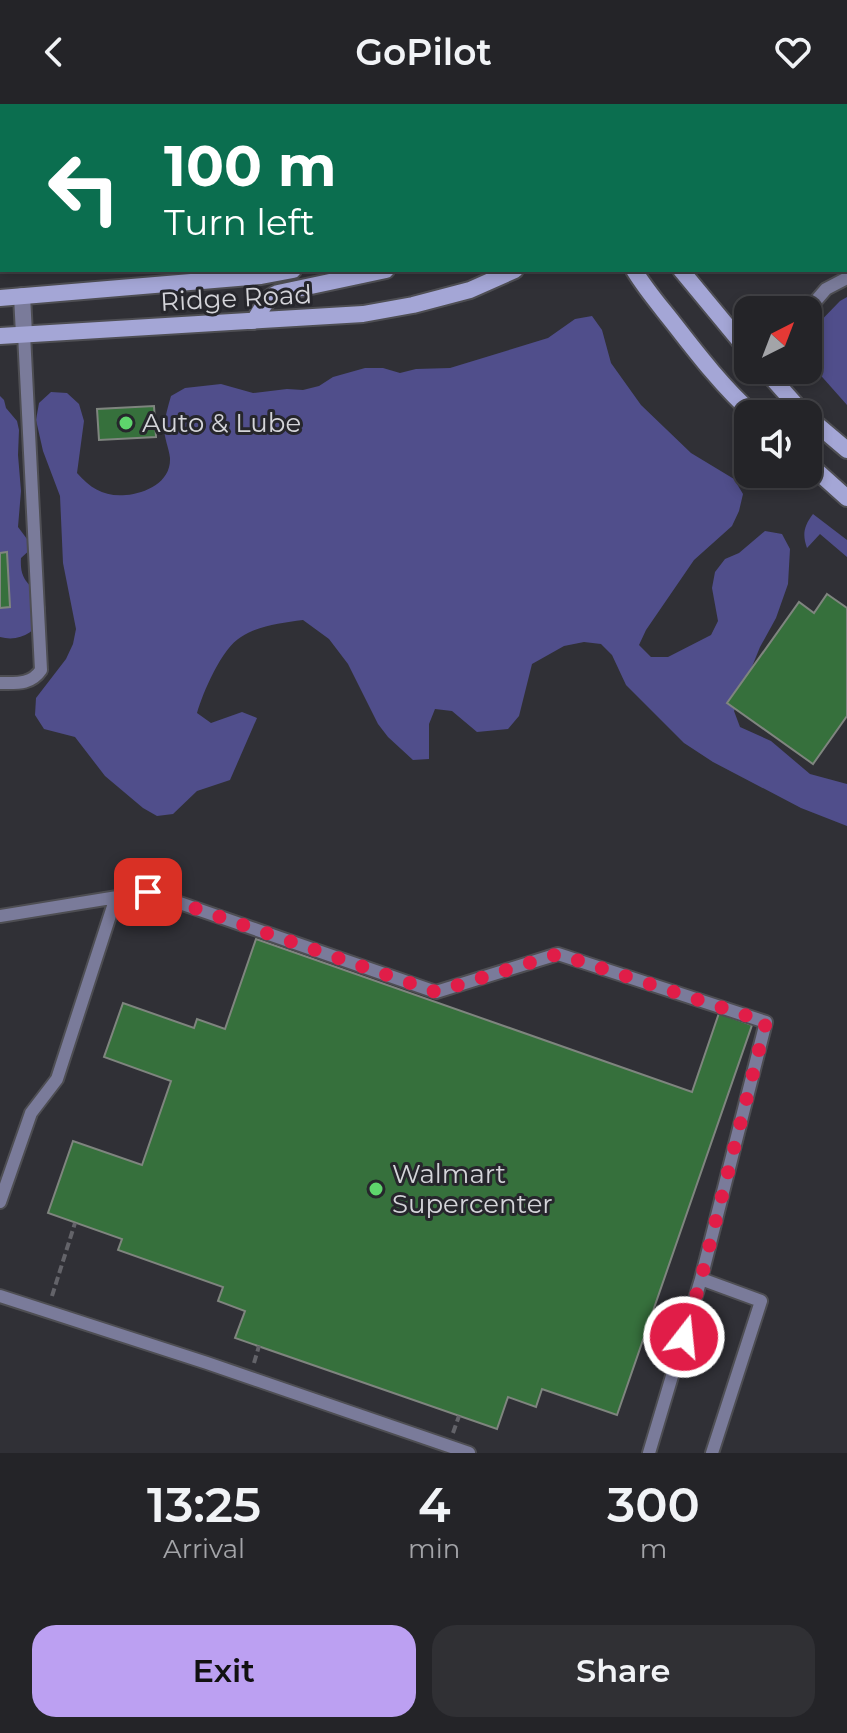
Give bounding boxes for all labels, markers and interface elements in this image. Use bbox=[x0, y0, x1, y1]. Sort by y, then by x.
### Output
icon: back bbox=[32, 30, 76, 74]
text: GoPilot bbox=[355, 30, 492, 74]
icon: heart bbox=[771, 30, 815, 74]
text: 100 m bbox=[164, 132, 337, 200]
icon: left bbox=[32, 136, 136, 240]
text: Turn left bbox=[164, 200, 315, 244]
street label: Ridge Road bbox=[159, 278, 313, 318]
north arrow bbox=[734, 296, 822, 384]
map controls bbox=[734, 296, 822, 488]
button: sound bbox=[734, 400, 822, 488]
place label: Auto & Lube bbox=[142, 407, 301, 439]
marker: Auto & Lube bbox=[117, 414, 135, 432]
pin bbox=[114, 858, 182, 926]
icon: arrive bbox=[126, 870, 170, 914]
place label: Walmart Supercenter bbox=[392, 1158, 553, 1220]
marker: Walmart Supercenter bbox=[367, 1180, 385, 1198]
position arrow bbox=[642, 1295, 726, 1379]
text: 13:25 bbox=[147, 1476, 261, 1534]
text: 4 bbox=[418, 1476, 450, 1534]
text: 300 bbox=[607, 1476, 700, 1534]
text: Arrival bbox=[163, 1533, 245, 1565]
text: min bbox=[408, 1533, 460, 1565]
text: m bbox=[640, 1533, 667, 1565]
button: Exit bbox=[32, 1625, 416, 1717]
button: Share bbox=[432, 1625, 815, 1717]

